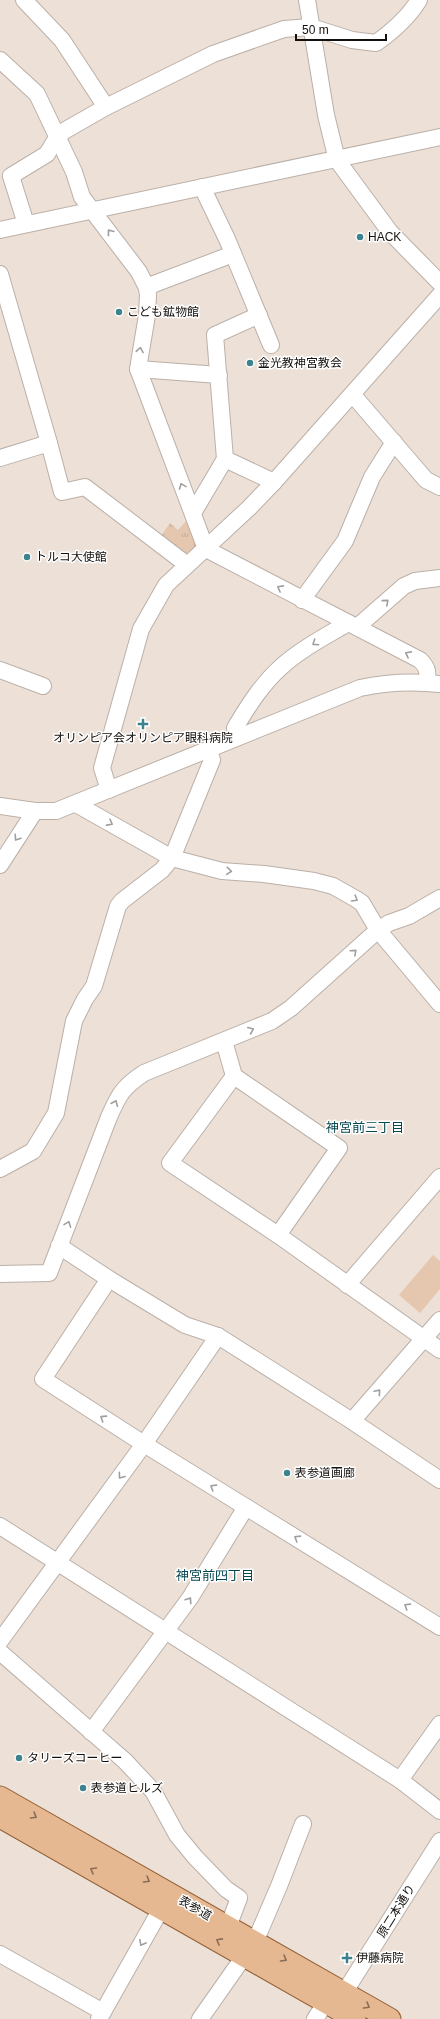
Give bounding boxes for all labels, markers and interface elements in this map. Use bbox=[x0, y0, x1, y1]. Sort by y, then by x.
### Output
scale bar bbox=[296, 16, 386, 42]
text: 50 m bbox=[302, 23, 329, 37]
one-way arrow bbox=[108, 230, 115, 237]
place label: HACK bbox=[368, 230, 401, 244]
marker: HACK bbox=[355, 232, 365, 242]
place label: こども鉱物館 bbox=[127, 305, 199, 319]
marker: こども鉱物館 bbox=[114, 307, 124, 317]
one-way arrow bbox=[135, 347, 144, 353]
place label: 金光教神宮教会 bbox=[258, 356, 342, 370]
marker: 金光教神宮教会 bbox=[245, 358, 255, 368]
one-way arrow bbox=[179, 483, 187, 490]
place label: トルコ大使館 bbox=[35, 550, 107, 564]
marker: トルコ大使館 bbox=[22, 552, 32, 562]
one-way arrow bbox=[276, 586, 284, 593]
one-way arrow bbox=[382, 599, 389, 606]
one-way arrow bbox=[312, 638, 319, 645]
one-way arrow bbox=[404, 651, 412, 659]
marker: オリンピア会オリンピア眼科病院 bbox=[137, 718, 149, 730]
place label: オリンピア会オリンピア眼科病院 bbox=[53, 731, 233, 745]
one-way arrow bbox=[106, 818, 113, 826]
one-way arrow bbox=[14, 834, 22, 841]
one-way arrow bbox=[226, 867, 232, 876]
one-way arrow bbox=[351, 894, 358, 901]
one-way arrow bbox=[349, 949, 357, 957]
one-way arrow bbox=[247, 1027, 255, 1035]
one-way arrow bbox=[111, 1099, 119, 1106]
district label: 神宮前三丁目 bbox=[326, 1120, 404, 1135]
one-way arrow bbox=[63, 1220, 71, 1227]
one-way arrow bbox=[373, 1389, 380, 1396]
one-way arrow bbox=[100, 1415, 107, 1422]
place label: 表参道画廊 bbox=[294, 1466, 355, 1480]
marker: 表参道画廊 bbox=[282, 1468, 292, 1478]
one-way arrow bbox=[118, 1472, 126, 1479]
one-way arrow bbox=[210, 1484, 217, 1491]
one-way arrow bbox=[294, 1535, 301, 1542]
district label: 神宮前四丁目 bbox=[176, 1568, 254, 1583]
one-way arrow bbox=[184, 1597, 191, 1604]
one-way arrow bbox=[404, 1604, 411, 1611]
place label: タリーズコーヒー bbox=[27, 1751, 122, 1765]
marker: タリーズコーヒー bbox=[14, 1753, 24, 1763]
place label: 表参道ヒルズ bbox=[90, 1781, 163, 1795]
marker: 表参道ヒルズ bbox=[78, 1783, 88, 1793]
one-way arrow bbox=[30, 1812, 37, 1819]
one-way arrow bbox=[90, 1868, 97, 1875]
one-way arrow bbox=[143, 1876, 150, 1883]
street label: 原二本通り bbox=[374, 1882, 418, 1940]
street label: 表参道 bbox=[175, 1892, 214, 1923]
one-way arrow bbox=[216, 1938, 223, 1945]
one-way arrow bbox=[139, 1939, 147, 1946]
place label: 伊藤病院 bbox=[356, 1951, 404, 1965]
marker: 伊藤病院 bbox=[341, 1952, 353, 1964]
one-way arrow bbox=[280, 1954, 287, 1961]
one-way arrow bbox=[363, 2001, 370, 2008]

